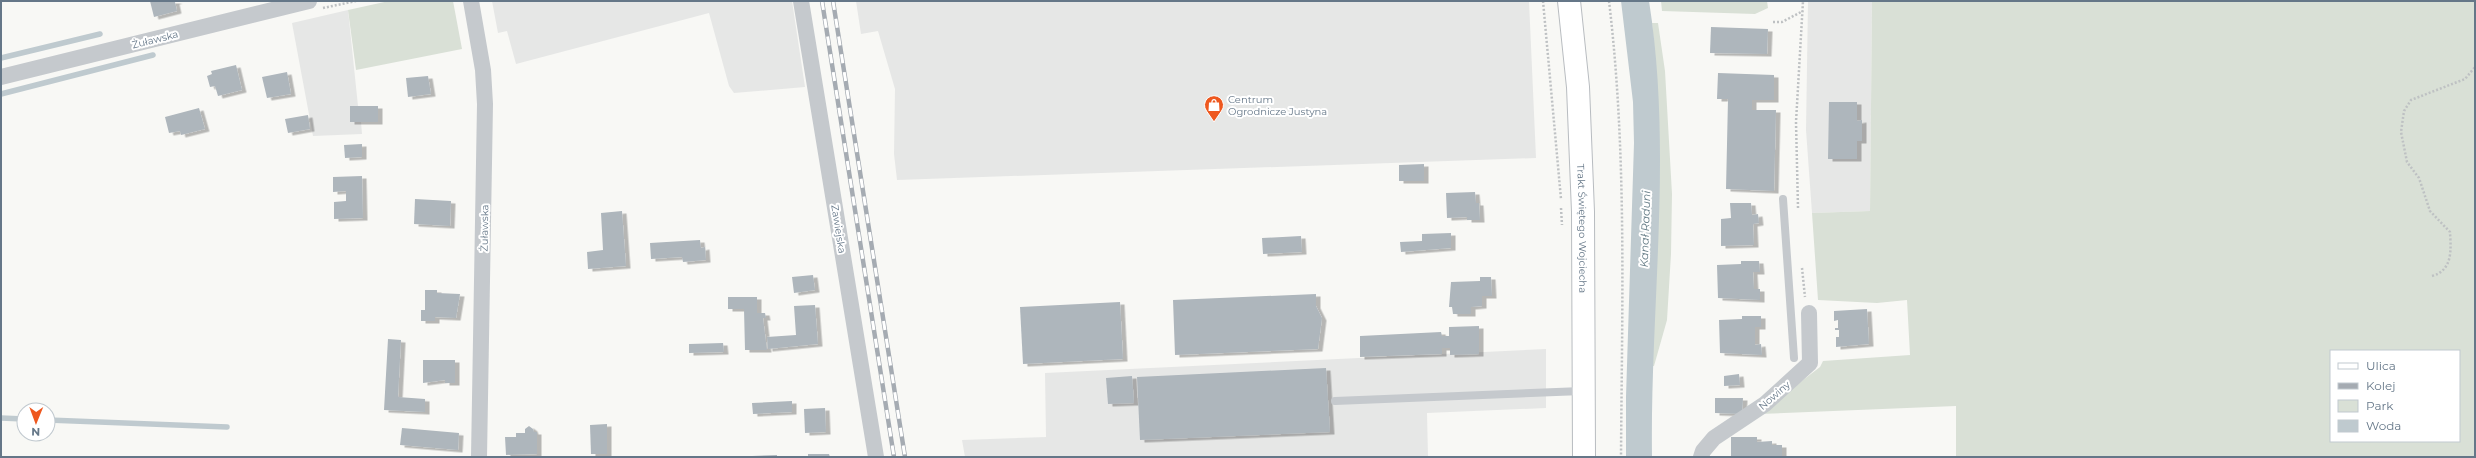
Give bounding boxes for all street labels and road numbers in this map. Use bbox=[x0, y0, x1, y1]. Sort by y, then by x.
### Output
street label: Żuławska bbox=[131, 27, 180, 51]
street label: Trakt Świętego Wojciecha bbox=[1574, 164, 1589, 293]
street label: Żuławska bbox=[478, 204, 491, 252]
street label: Zawiejska bbox=[828, 204, 849, 254]
street label: Nowiny bbox=[1756, 378, 1793, 413]

